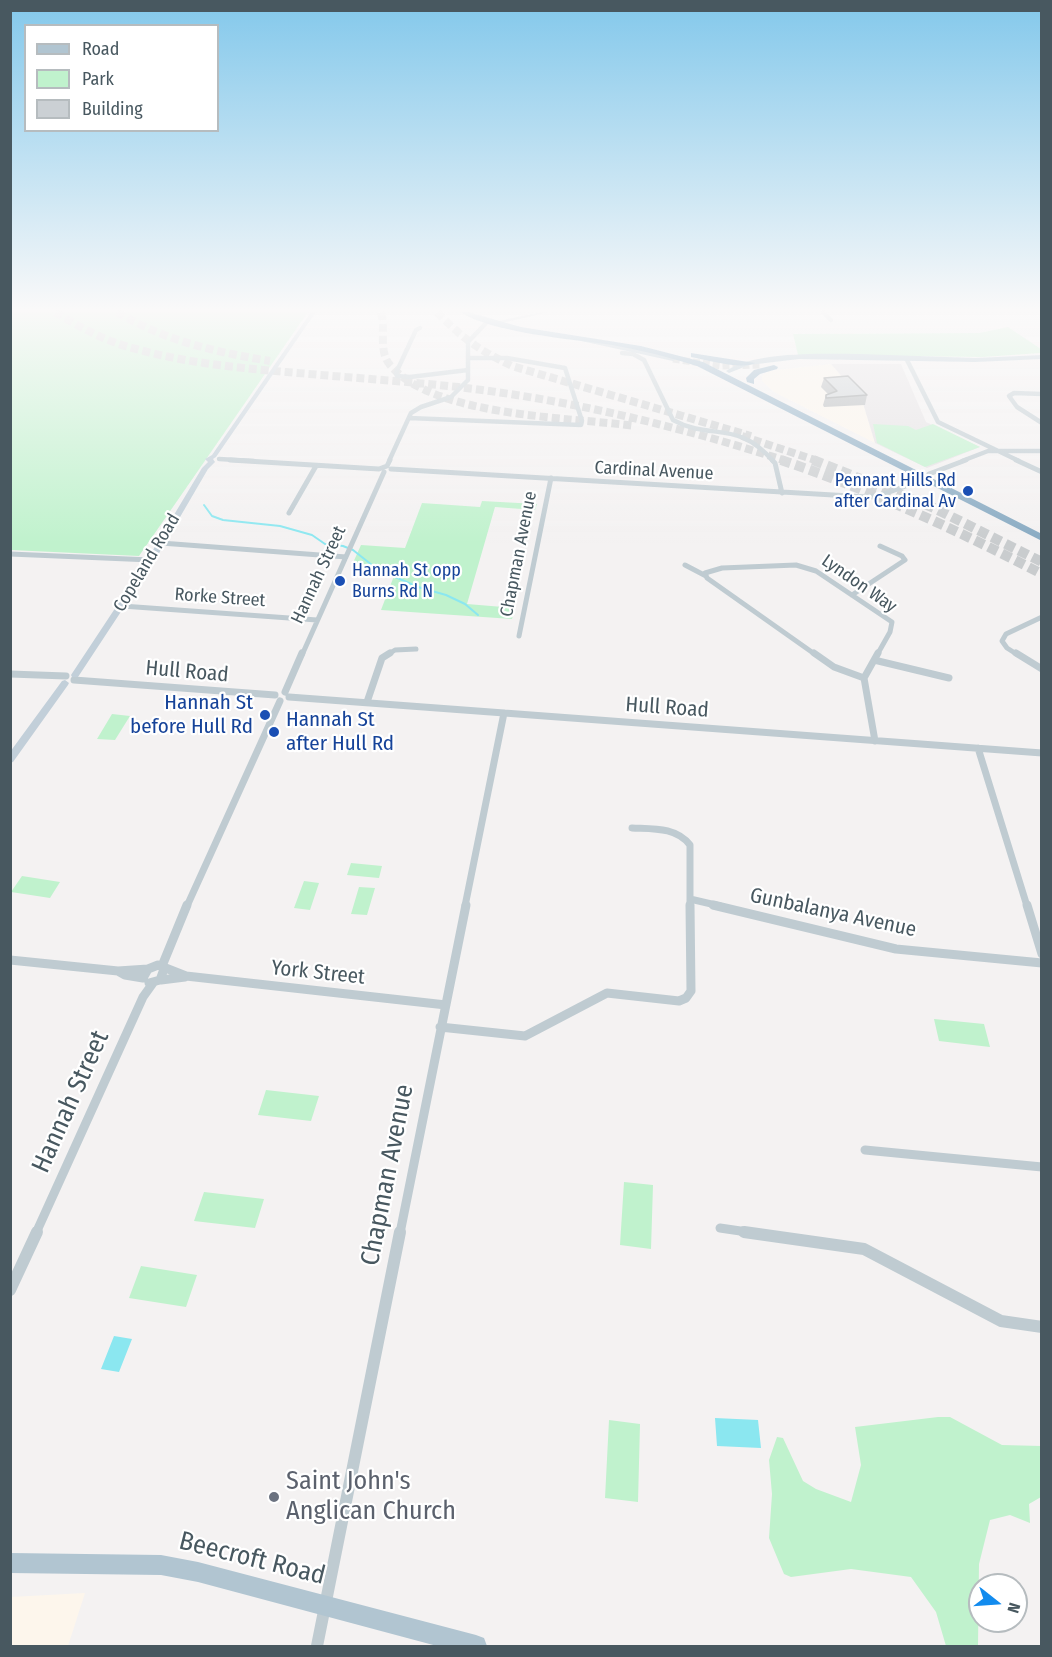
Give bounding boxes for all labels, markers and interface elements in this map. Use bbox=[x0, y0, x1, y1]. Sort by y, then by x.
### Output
legend bbox=[24, 24, 219, 132]
text: Road bbox=[82, 38, 119, 60]
text: Park bbox=[82, 68, 114, 90]
text: Building bbox=[82, 98, 143, 120]
street label: Cardinal Avenue bbox=[594, 457, 714, 485]
place label: Pennant Hills Rd after Cardinal Av bbox=[834, 470, 956, 512]
marker: Pennant Hills Rd after Cardinal Av bbox=[961, 484, 975, 498]
street label: Chapman Avenue bbox=[496, 489, 542, 619]
street label: Copeland Road bbox=[109, 510, 185, 616]
street label: Hannah Street bbox=[287, 523, 351, 627]
street label: Lyndon Way bbox=[817, 550, 901, 618]
place label: Hannah St opp Burns Rd N bbox=[352, 560, 461, 602]
marker: Hannah St opp Burns Rd N bbox=[333, 574, 347, 588]
street label: Rorke Street bbox=[174, 584, 266, 612]
street label: Hull Road bbox=[144, 656, 230, 688]
place label: Hannah St before Hull Rd bbox=[130, 690, 253, 740]
street label: Hull Road bbox=[625, 693, 709, 723]
place label: Hannah St after Hull Rd bbox=[286, 707, 394, 757]
marker: Hannah St before Hull Rd bbox=[258, 708, 272, 722]
marker: Hannah St after Hull Rd bbox=[267, 725, 281, 739]
street label: Gunbalanya Avenue bbox=[748, 883, 918, 943]
street label: York Street bbox=[270, 956, 366, 990]
street label: Hannah Street bbox=[26, 1026, 116, 1178]
street label: Chapman Avenue bbox=[355, 1082, 421, 1268]
place label: Saint John's Anglican Church bbox=[286, 1466, 456, 1528]
marker: Saint John's Anglican Church bbox=[267, 1490, 281, 1504]
street label: Beecroft Road bbox=[176, 1526, 328, 1592]
north arrow bbox=[968, 1573, 1028, 1633]
text: N bbox=[1003, 1600, 1024, 1615]

